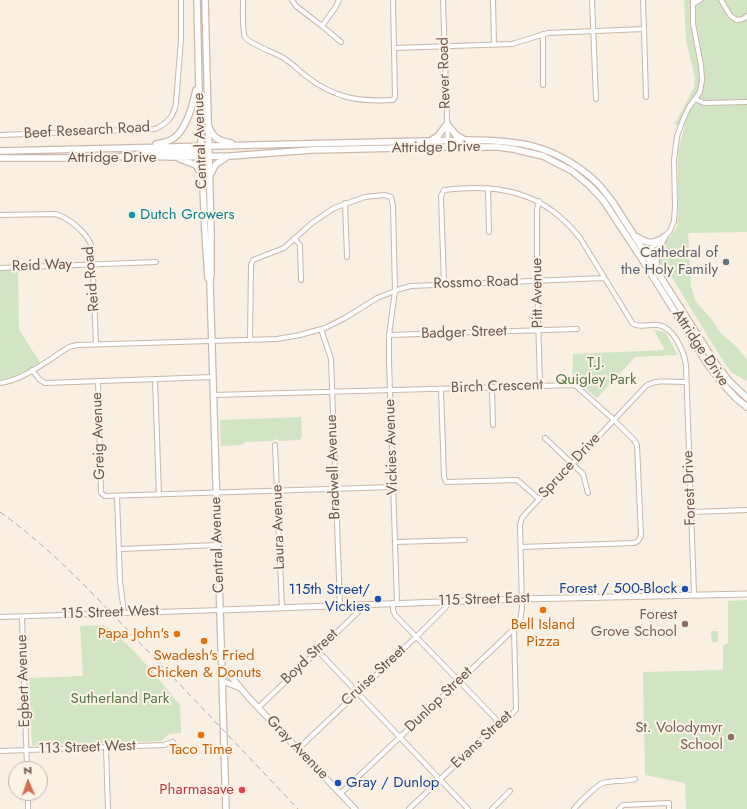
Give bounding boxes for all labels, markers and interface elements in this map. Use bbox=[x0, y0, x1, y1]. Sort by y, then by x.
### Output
street label: Rever Road bbox=[435, 37, 455, 109]
street label: Central Avenue bbox=[190, 92, 212, 190]
street label: Beef Research Road bbox=[23, 119, 151, 143]
street label: Attridge Drive bbox=[391, 138, 481, 158]
street label: Attridge Drive bbox=[68, 149, 156, 167]
place label: Dutch Growers bbox=[140, 206, 235, 224]
marker: Dutch Growers bbox=[127, 210, 137, 220]
place label: Cathedral of the Holy Family bbox=[621, 244, 718, 279]
street label: Reid Road bbox=[80, 246, 104, 312]
street label: Reid Way bbox=[12, 256, 72, 276]
marker: Cathedral of the Holy Family bbox=[721, 257, 731, 267]
street label: Pitt Avenue bbox=[528, 258, 548, 328]
street label: Rossmo Road bbox=[433, 273, 519, 293]
street label: Attridge Drive bbox=[668, 306, 732, 390]
street label: Badger Street bbox=[421, 323, 507, 343]
park label: T.J. Quigley Park bbox=[556, 354, 636, 389]
street label: Birch Crescent bbox=[451, 376, 543, 398]
street label: Greig Avenue bbox=[88, 392, 110, 480]
street label: Vickies Avenue bbox=[381, 398, 403, 496]
street label: Bradwell Avenue bbox=[323, 414, 345, 520]
street label: Spruce Drive bbox=[535, 430, 605, 502]
street label: Forest Drive bbox=[680, 450, 700, 526]
street label: Laura Avenue bbox=[269, 484, 289, 570]
street label: Central Avenue bbox=[207, 496, 229, 594]
place label: Forest / 500-Block bbox=[559, 580, 677, 598]
place label: 115th Street/ Vickies bbox=[289, 581, 370, 616]
marker: Forest / 500-Block bbox=[680, 584, 690, 594]
street label: 115 Street East bbox=[438, 589, 530, 611]
marker: 115th Street/ Vickies bbox=[373, 594, 383, 604]
street label: 115 Street West bbox=[61, 602, 159, 624]
marker: Bell Island Pizza bbox=[538, 605, 548, 615]
place label: Forest Grove School bbox=[591, 606, 677, 641]
place label: Bell Island Pizza bbox=[511, 616, 575, 651]
marker: Forest Grove School bbox=[680, 619, 690, 629]
place label: Papa John's bbox=[98, 625, 169, 643]
street label: Boyd Street bbox=[278, 626, 342, 688]
marker: Papa John's bbox=[172, 629, 182, 639]
street label: Egbert Avenue bbox=[13, 634, 35, 728]
marker: Swadesh's Fried Chicken & Donuts bbox=[199, 636, 209, 646]
street label: Cruise Street bbox=[338, 642, 410, 710]
place label: Swadesh's Fried Chicken & Donuts bbox=[147, 647, 261, 682]
street label: Dunlop Street bbox=[402, 664, 476, 736]
park label: Sutherland Park bbox=[71, 690, 169, 708]
street label: Evans Street bbox=[448, 707, 516, 773]
street label: Gray Avenue bbox=[262, 712, 332, 784]
place label: St. Volodymyr School bbox=[635, 719, 723, 754]
marker: Taco Time bbox=[196, 730, 206, 740]
marker: St. Volodymyr School bbox=[726, 732, 736, 742]
street label: 113 Street West bbox=[38, 737, 136, 759]
place label: Taco Time bbox=[170, 741, 232, 759]
north arrow bbox=[8, 761, 48, 801]
text: N bbox=[23, 762, 32, 778]
place label: Gray / Dunlop bbox=[346, 774, 439, 792]
marker: Gray / Dunlop bbox=[333, 778, 343, 788]
place label: Pharmasave bbox=[159, 781, 234, 799]
marker: Pharmasave bbox=[237, 785, 247, 795]

